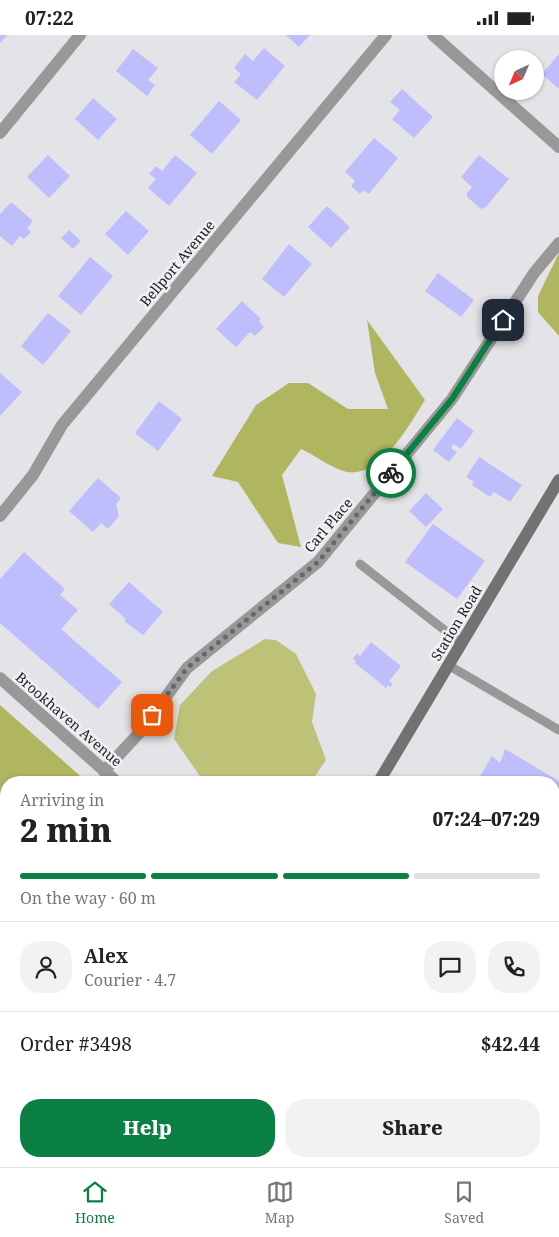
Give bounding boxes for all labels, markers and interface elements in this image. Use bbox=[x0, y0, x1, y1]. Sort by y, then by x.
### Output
text: 07:22 bbox=[25, 5, 74, 31]
north arrow bbox=[494, 50, 544, 100]
map controls bbox=[494, 50, 544, 100]
street label: Bellport Avenue bbox=[135, 216, 219, 310]
pin bbox=[482, 299, 524, 341]
icon: home bbox=[489, 306, 517, 334]
courier bbox=[366, 448, 416, 498]
icon: bike bbox=[377, 459, 405, 487]
street label: Carl Place bbox=[299, 494, 357, 556]
street label: Station Road bbox=[426, 582, 486, 664]
street label: Brookhaven Avenue bbox=[12, 667, 126, 771]
pin bbox=[131, 694, 173, 736]
icon: bag bbox=[138, 701, 166, 729]
text: Arriving in bbox=[20, 789, 104, 811]
text: 07:24–07:29 bbox=[432, 806, 540, 832]
text: 2 min bbox=[20, 808, 112, 851]
text: On the way · 60 m bbox=[20, 887, 156, 909]
button: person bbox=[20, 941, 72, 993]
button: chat bbox=[424, 941, 476, 993]
button: phone bbox=[488, 941, 540, 993]
text: Alex bbox=[84, 943, 128, 969]
text: Courier · 4.7 bbox=[84, 969, 176, 991]
text: Order #3498 bbox=[20, 1031, 132, 1057]
text: $42.44 bbox=[481, 1031, 540, 1057]
button: Help bbox=[20, 1099, 275, 1157]
button: Share bbox=[285, 1099, 540, 1157]
tab: Home bbox=[75, 1178, 115, 1227]
tab: Map bbox=[265, 1178, 294, 1227]
tab: Saved bbox=[444, 1178, 484, 1227]

